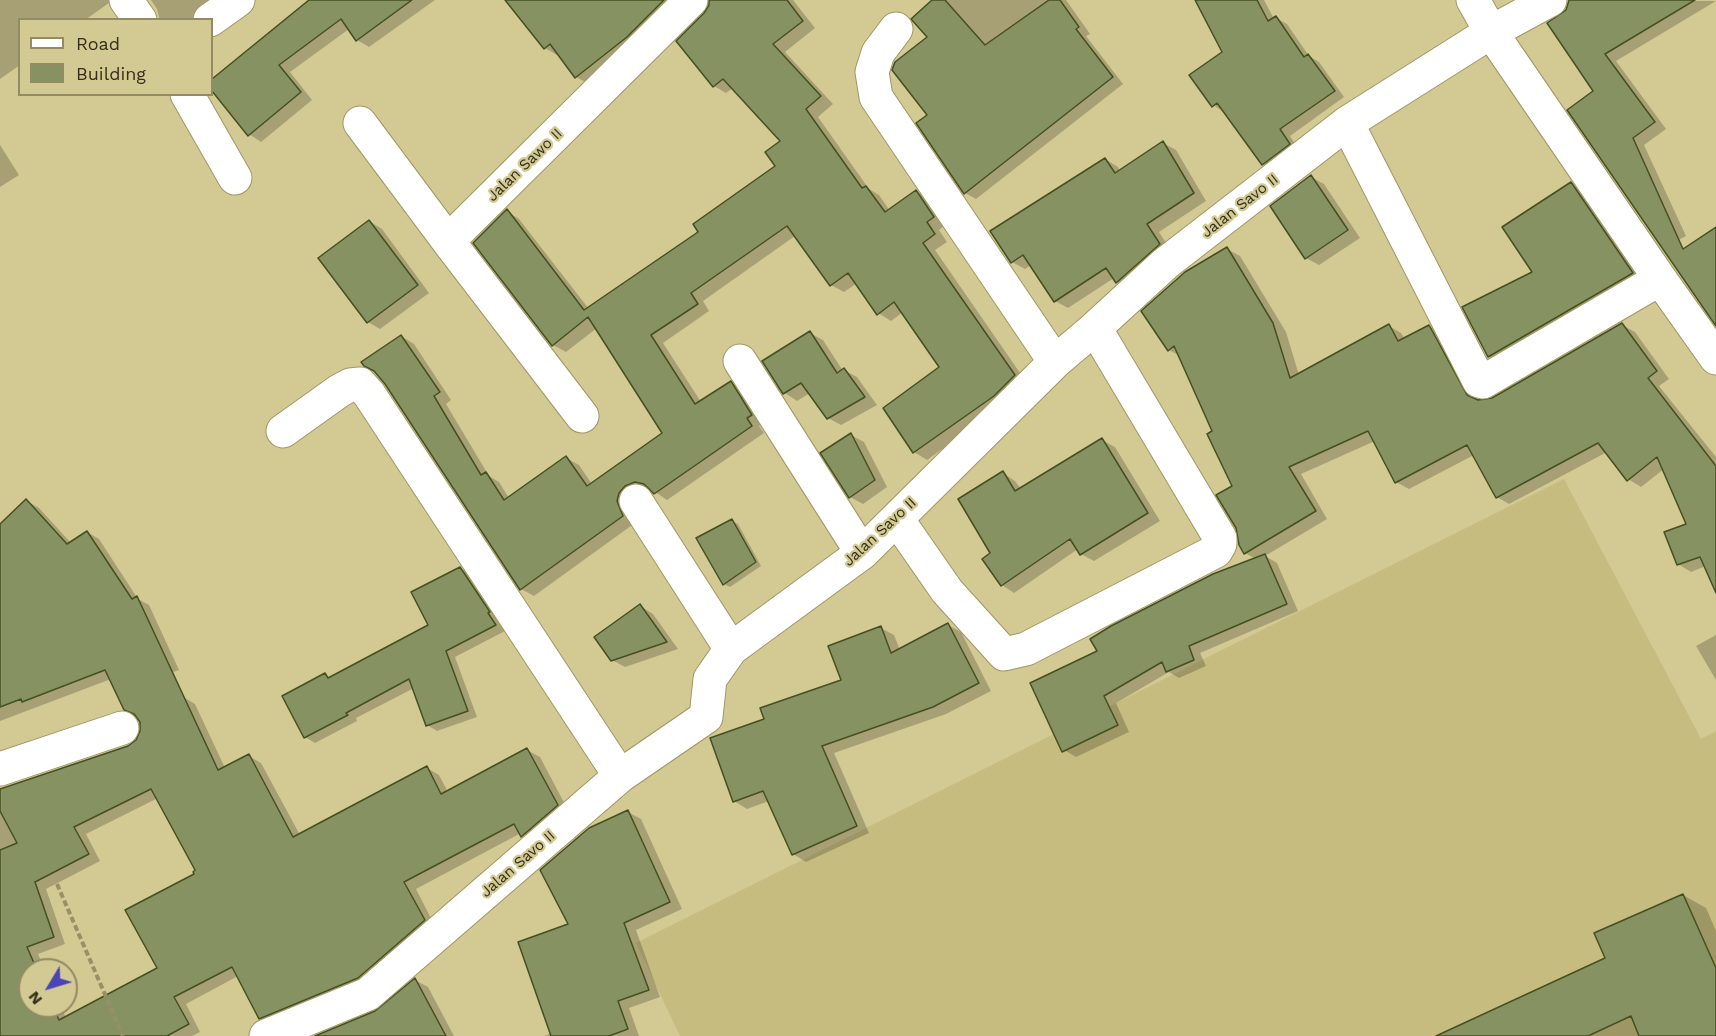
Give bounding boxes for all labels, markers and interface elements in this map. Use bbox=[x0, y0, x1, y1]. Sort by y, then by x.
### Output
legend bbox=[18, 18, 213, 96]
text: Road bbox=[76, 33, 120, 54]
text: Building bbox=[76, 63, 146, 84]
street label: Jalan Sawo II bbox=[484, 125, 566, 205]
street label: Jalan Savo II bbox=[1198, 170, 1282, 242]
street label: Jalan Savo II bbox=[840, 494, 920, 570]
street label: Jalan Savo II bbox=[477, 827, 559, 901]
north arrow bbox=[18, 958, 78, 1018]
text: N bbox=[24, 988, 46, 1009]

